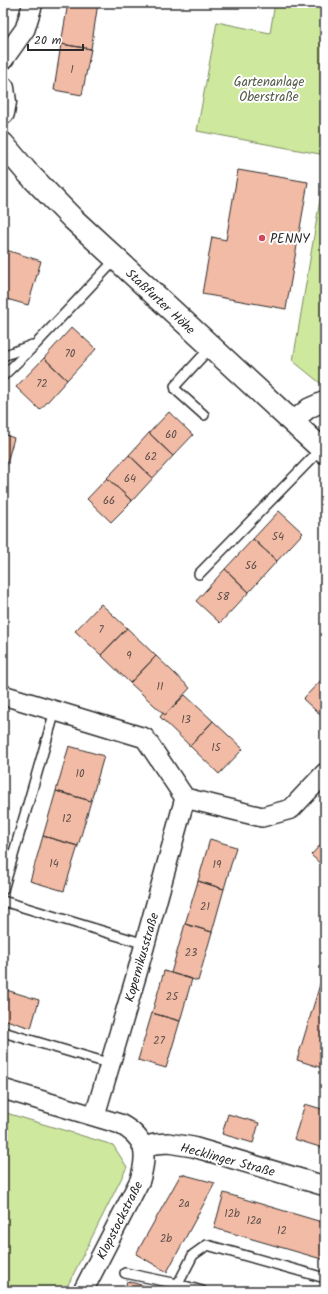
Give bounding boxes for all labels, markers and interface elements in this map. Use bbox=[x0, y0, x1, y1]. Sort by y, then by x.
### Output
scale bar bbox=[28, 26, 83, 52]
text: 20 m bbox=[34, 31, 62, 50]
house number: 1 bbox=[70, 61, 74, 79]
park label: Gartenanlage Oberstraße bbox=[234, 72, 304, 108]
place label: PENNY bbox=[270, 229, 310, 250]
marker: PENNY bbox=[257, 233, 267, 243]
street label: Staßfurter Höhe bbox=[120, 264, 200, 340]
house number: 70 bbox=[65, 345, 76, 363]
house number: 72 bbox=[36, 375, 48, 393]
house number: 60 bbox=[165, 426, 177, 444]
house number: 62 bbox=[145, 448, 157, 466]
house number: 64 bbox=[124, 470, 136, 488]
house number: 66 bbox=[103, 492, 115, 510]
house number: 54 bbox=[272, 528, 284, 546]
house number: 56 bbox=[245, 557, 257, 575]
house number: 58 bbox=[217, 588, 230, 606]
house number: 7 bbox=[98, 621, 104, 639]
house number: 9 bbox=[126, 647, 132, 665]
house number: 11 bbox=[157, 678, 163, 696]
house number: 13 bbox=[181, 711, 191, 729]
house number: 15 bbox=[211, 739, 222, 757]
house number: 10 bbox=[76, 765, 85, 783]
house number: 12 bbox=[62, 810, 72, 828]
house number: 14 bbox=[49, 855, 59, 873]
house number: 19 bbox=[213, 856, 222, 874]
house number: 21 bbox=[200, 898, 210, 916]
street label: Kopernikusstraße bbox=[120, 910, 165, 1005]
house number: 23 bbox=[185, 944, 197, 962]
house number: 25 bbox=[166, 988, 179, 1006]
house number: 27 bbox=[153, 1032, 166, 1050]
street label: Hecklinger Straße bbox=[178, 1138, 277, 1183]
street label: Klopstockstraße bbox=[92, 1178, 149, 1264]
house number: 2a bbox=[178, 1195, 190, 1213]
house number: 12b bbox=[224, 1205, 240, 1223]
house number: 12a bbox=[246, 1212, 262, 1230]
house number: 12 bbox=[277, 1222, 287, 1240]
house number: 2b bbox=[160, 1230, 172, 1248]

